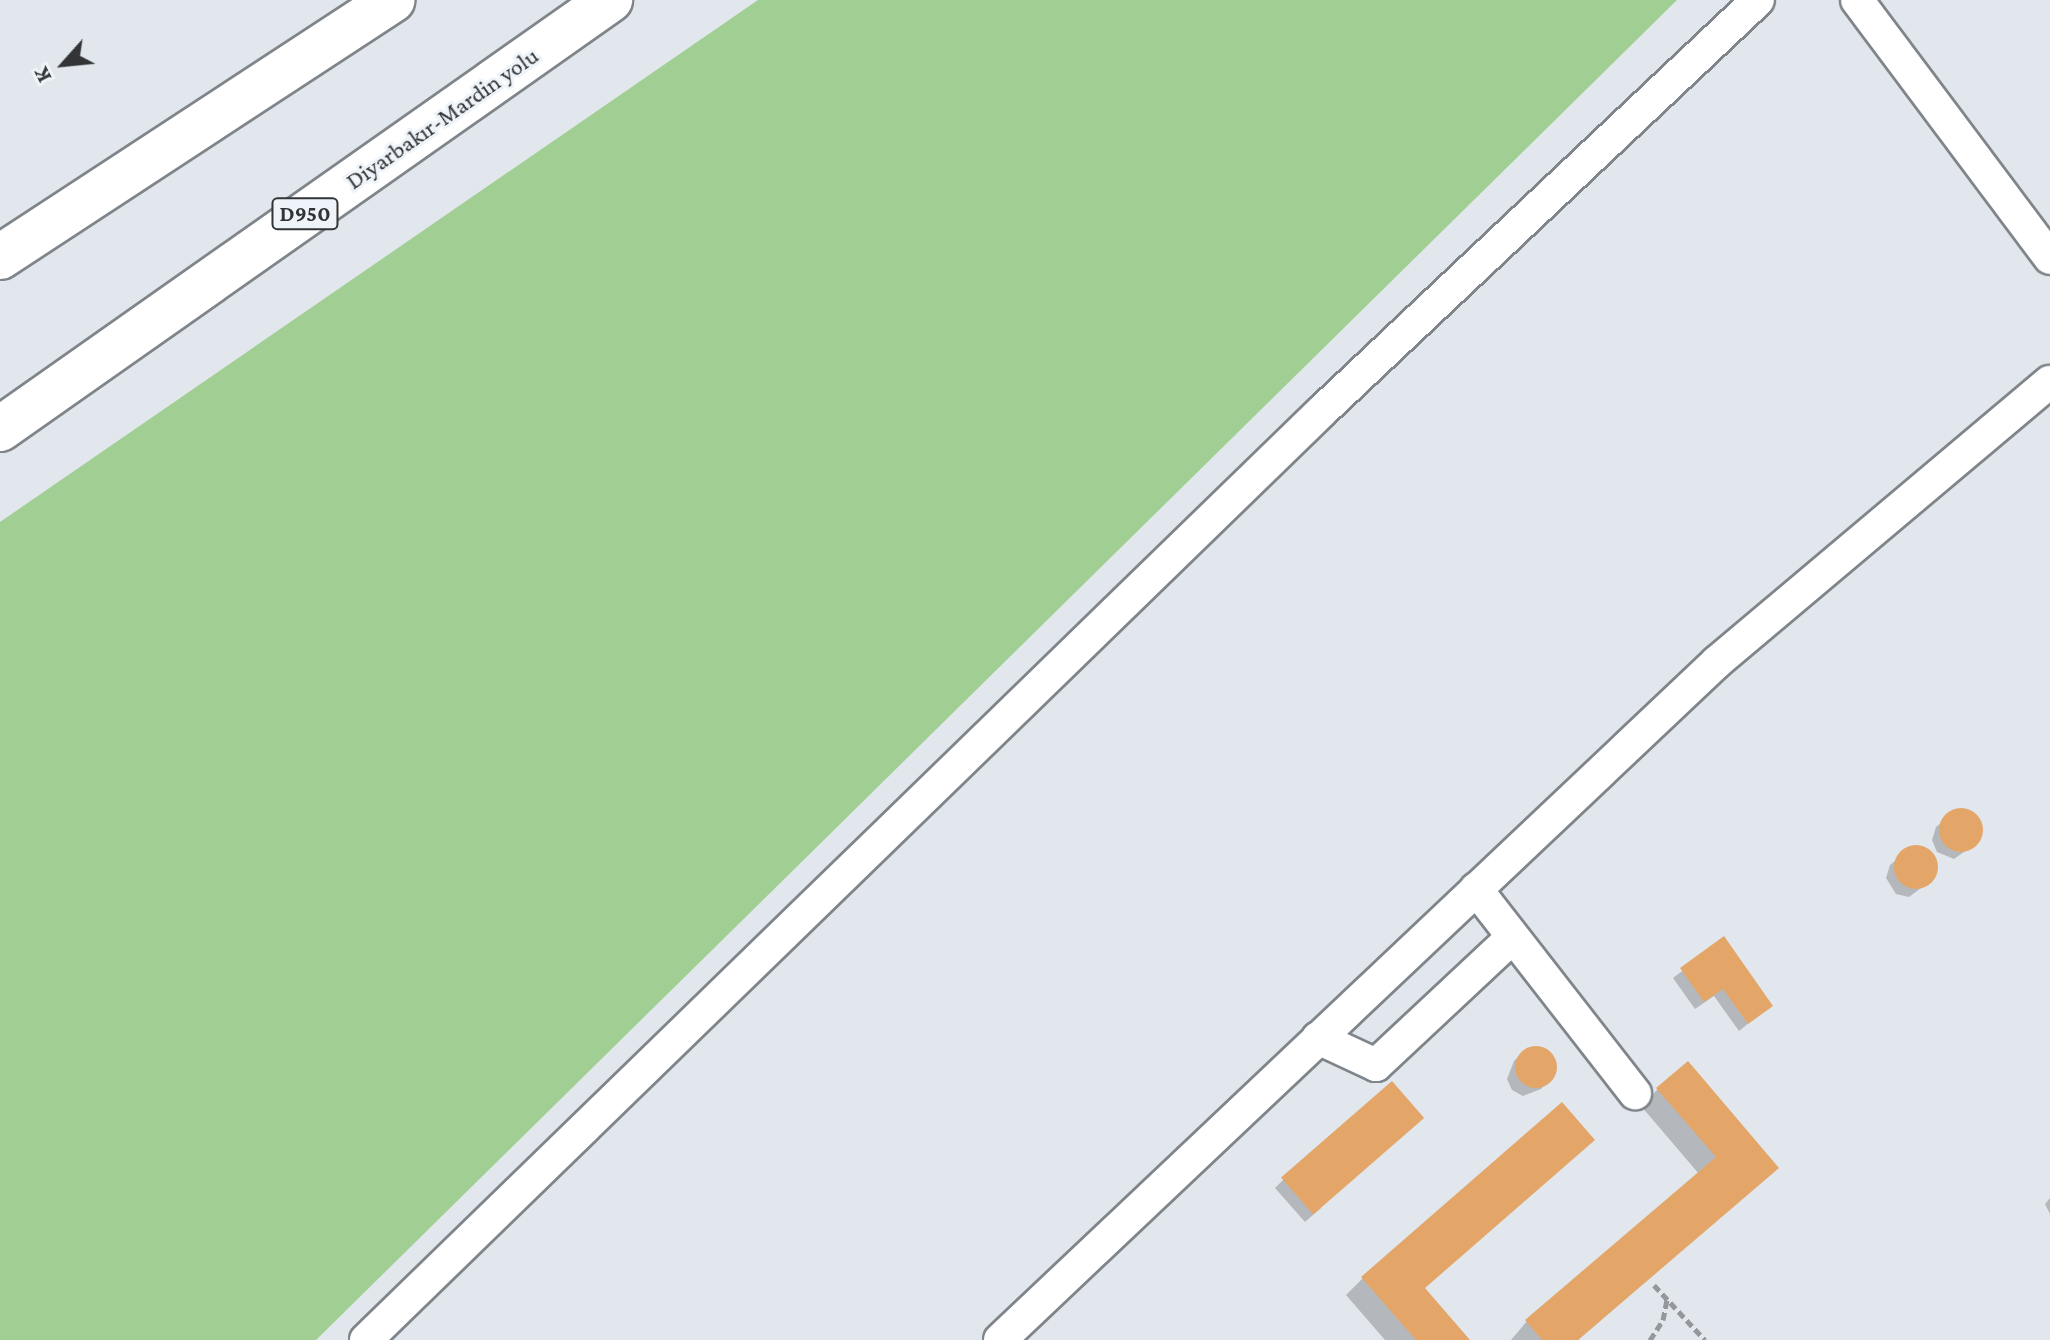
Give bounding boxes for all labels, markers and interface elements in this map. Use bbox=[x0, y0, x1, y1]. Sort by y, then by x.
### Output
north arrow bbox=[24, 24, 104, 104]
street label: Diyarbakır-Mardin yolu bbox=[340, 41, 544, 195]
text: K bbox=[28, 63, 57, 87]
road number: D950 bbox=[271, 196, 339, 232]

